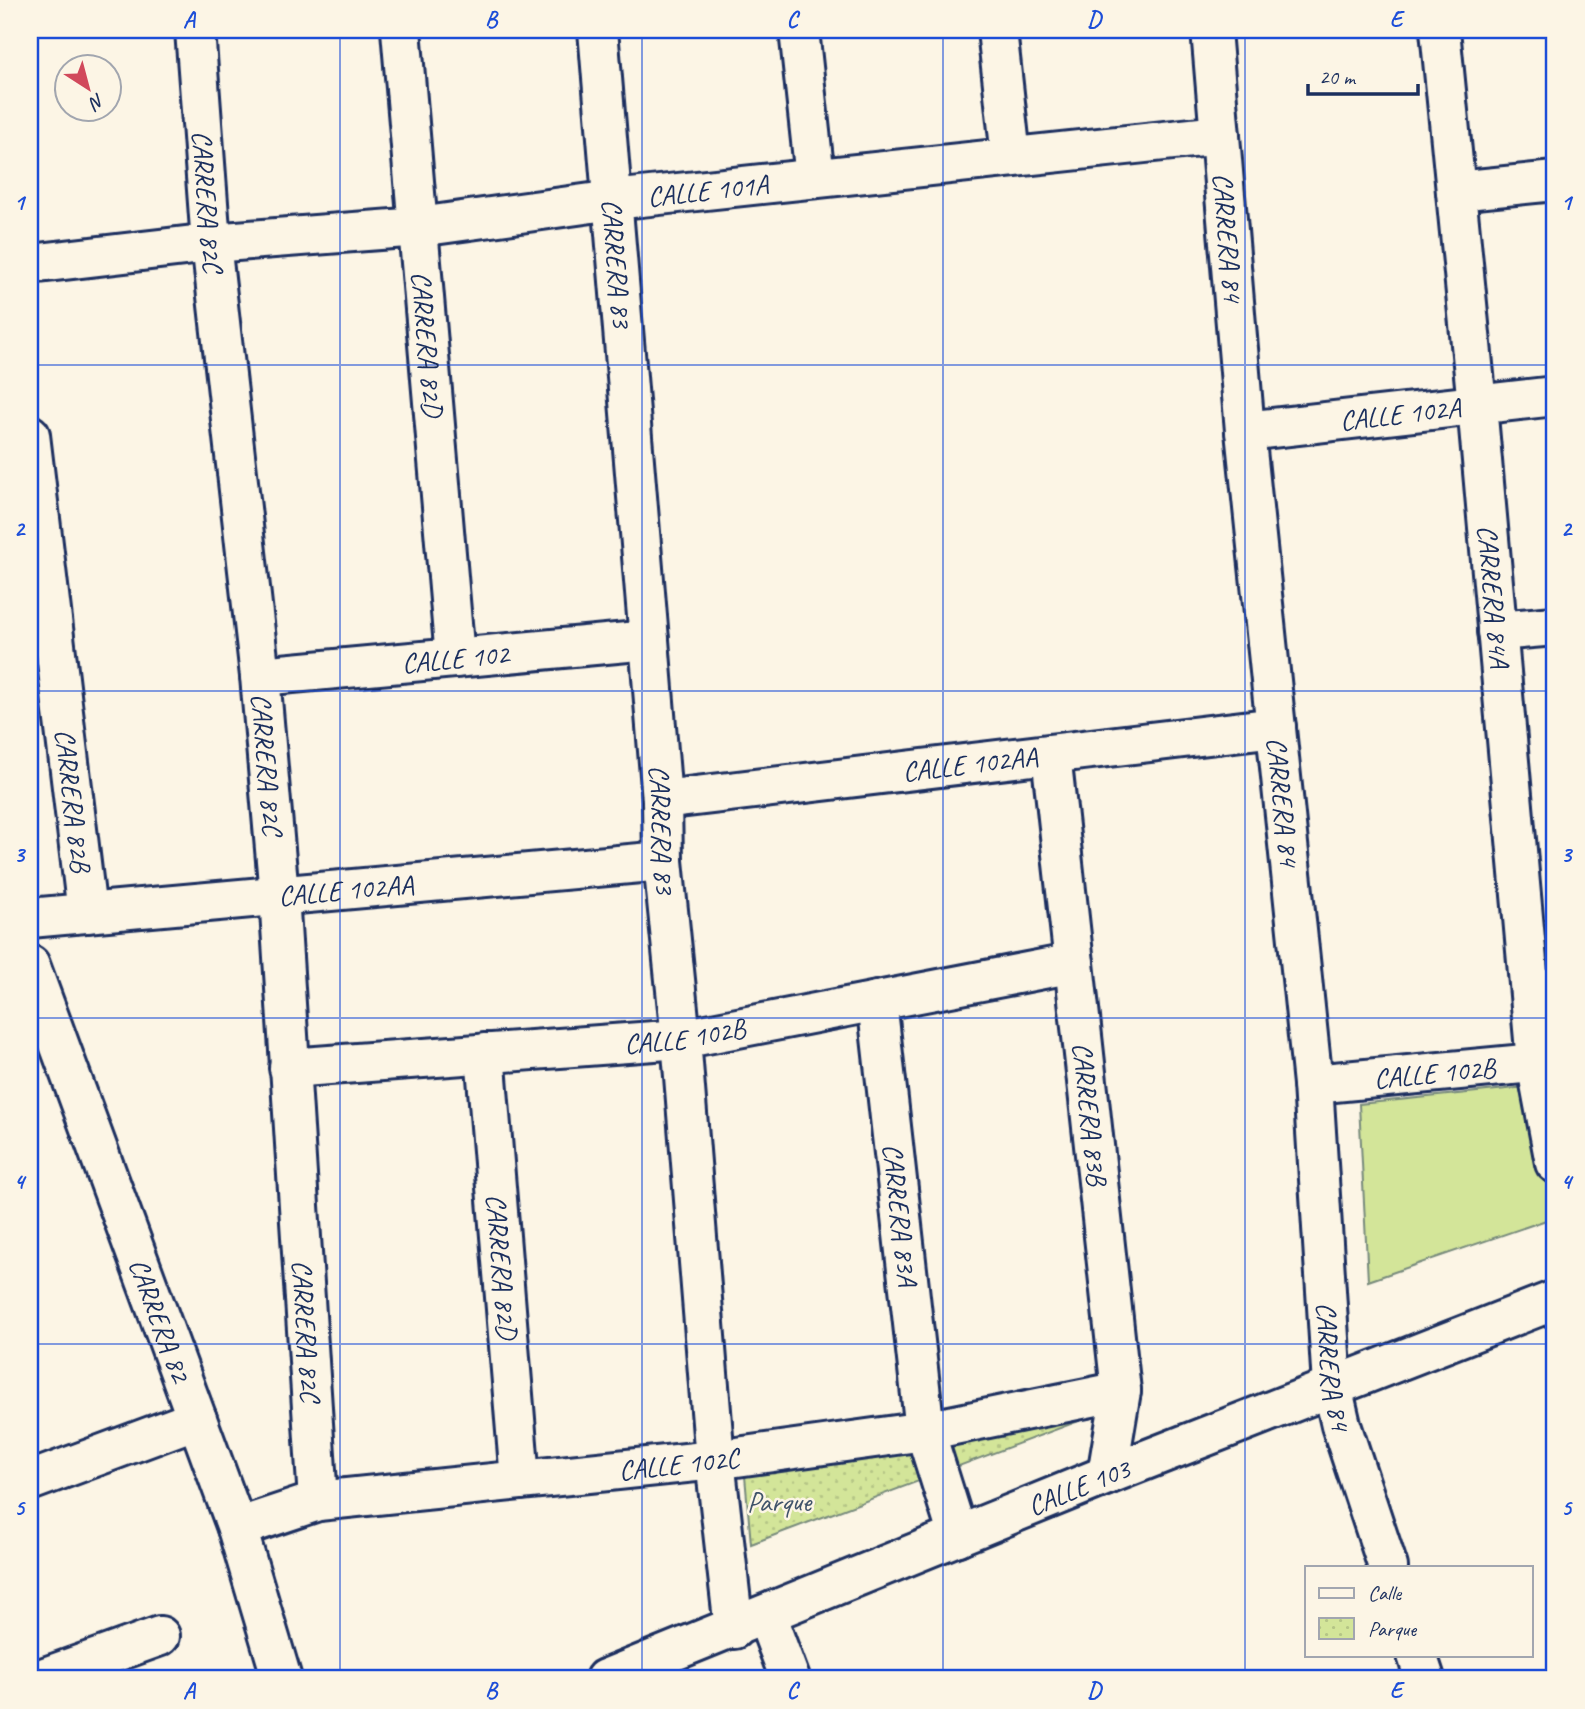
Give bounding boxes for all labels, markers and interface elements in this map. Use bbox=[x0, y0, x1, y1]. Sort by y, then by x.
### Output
text: A bbox=[183, 5, 197, 34]
text: B bbox=[485, 5, 499, 34]
text: C bbox=[787, 5, 801, 34]
text: D bbox=[1087, 5, 1103, 34]
text: E bbox=[1390, 5, 1406, 34]
north arrow bbox=[52, 52, 122, 122]
scale bar bbox=[1308, 52, 1419, 96]
text: 20 m bbox=[1319, 64, 1357, 90]
text: N bbox=[83, 88, 109, 116]
street label: CARRERA 82C bbox=[185, 129, 232, 277]
street label: CALLE 101A bbox=[646, 166, 772, 214]
street label: CARRERA 84 bbox=[1205, 171, 1251, 305]
text: 1 bbox=[14, 188, 27, 217]
text: 1 bbox=[1561, 188, 1574, 217]
street label: CARRERA 83 bbox=[594, 197, 640, 331]
street label: CARRERA 82D bbox=[404, 270, 451, 421]
street label: CALLE 102A bbox=[1338, 390, 1464, 438]
text: 2 bbox=[14, 514, 27, 543]
text: 2 bbox=[1561, 514, 1574, 543]
street label: CARRERA 84A bbox=[1470, 524, 1518, 671]
street label: CALLE 102 bbox=[400, 636, 513, 681]
street label: CARRERA 82C bbox=[244, 692, 291, 840]
street label: CARRERA 82B bbox=[47, 727, 99, 876]
street label: CARRERA 84 bbox=[1259, 736, 1307, 870]
street label: CALLE 102AA bbox=[901, 738, 1040, 789]
street label: CARRERA 83 bbox=[641, 764, 683, 898]
text: 3 bbox=[14, 840, 27, 869]
text: 3 bbox=[1561, 840, 1574, 869]
street label: CALLE 102AA bbox=[277, 866, 416, 914]
street label: CALLE 102B bbox=[623, 1010, 750, 1061]
street label: CARRERA 83B bbox=[1065, 1041, 1116, 1190]
street label: CALLE 102B bbox=[1372, 1050, 1499, 1096]
street label: CARRERA 83A bbox=[875, 1142, 926, 1290]
text: 4 bbox=[14, 1167, 27, 1196]
text: 4 bbox=[1561, 1167, 1574, 1196]
street label: CARRERA 82D bbox=[479, 1192, 526, 1343]
street label: CARRERA 82 bbox=[121, 1253, 200, 1389]
street label: CARRERA 82C bbox=[285, 1259, 329, 1406]
street label: CARRERA 84 bbox=[1309, 1301, 1359, 1436]
street label: CALLE 102C bbox=[617, 1440, 744, 1488]
street label: CALLE 103 bbox=[1022, 1450, 1137, 1523]
park label: Parque bbox=[747, 1484, 813, 1519]
text: 5 bbox=[14, 1493, 26, 1522]
text: 5 bbox=[1561, 1493, 1573, 1522]
legend bbox=[1305, 1566, 1532, 1656]
text: Calle bbox=[1368, 1580, 1402, 1606]
text: Parque bbox=[1368, 1616, 1417, 1642]
text: A bbox=[183, 1676, 197, 1705]
text: B bbox=[485, 1676, 499, 1705]
text: C bbox=[787, 1676, 801, 1705]
text: D bbox=[1087, 1676, 1103, 1705]
text: E bbox=[1390, 1676, 1406, 1705]

